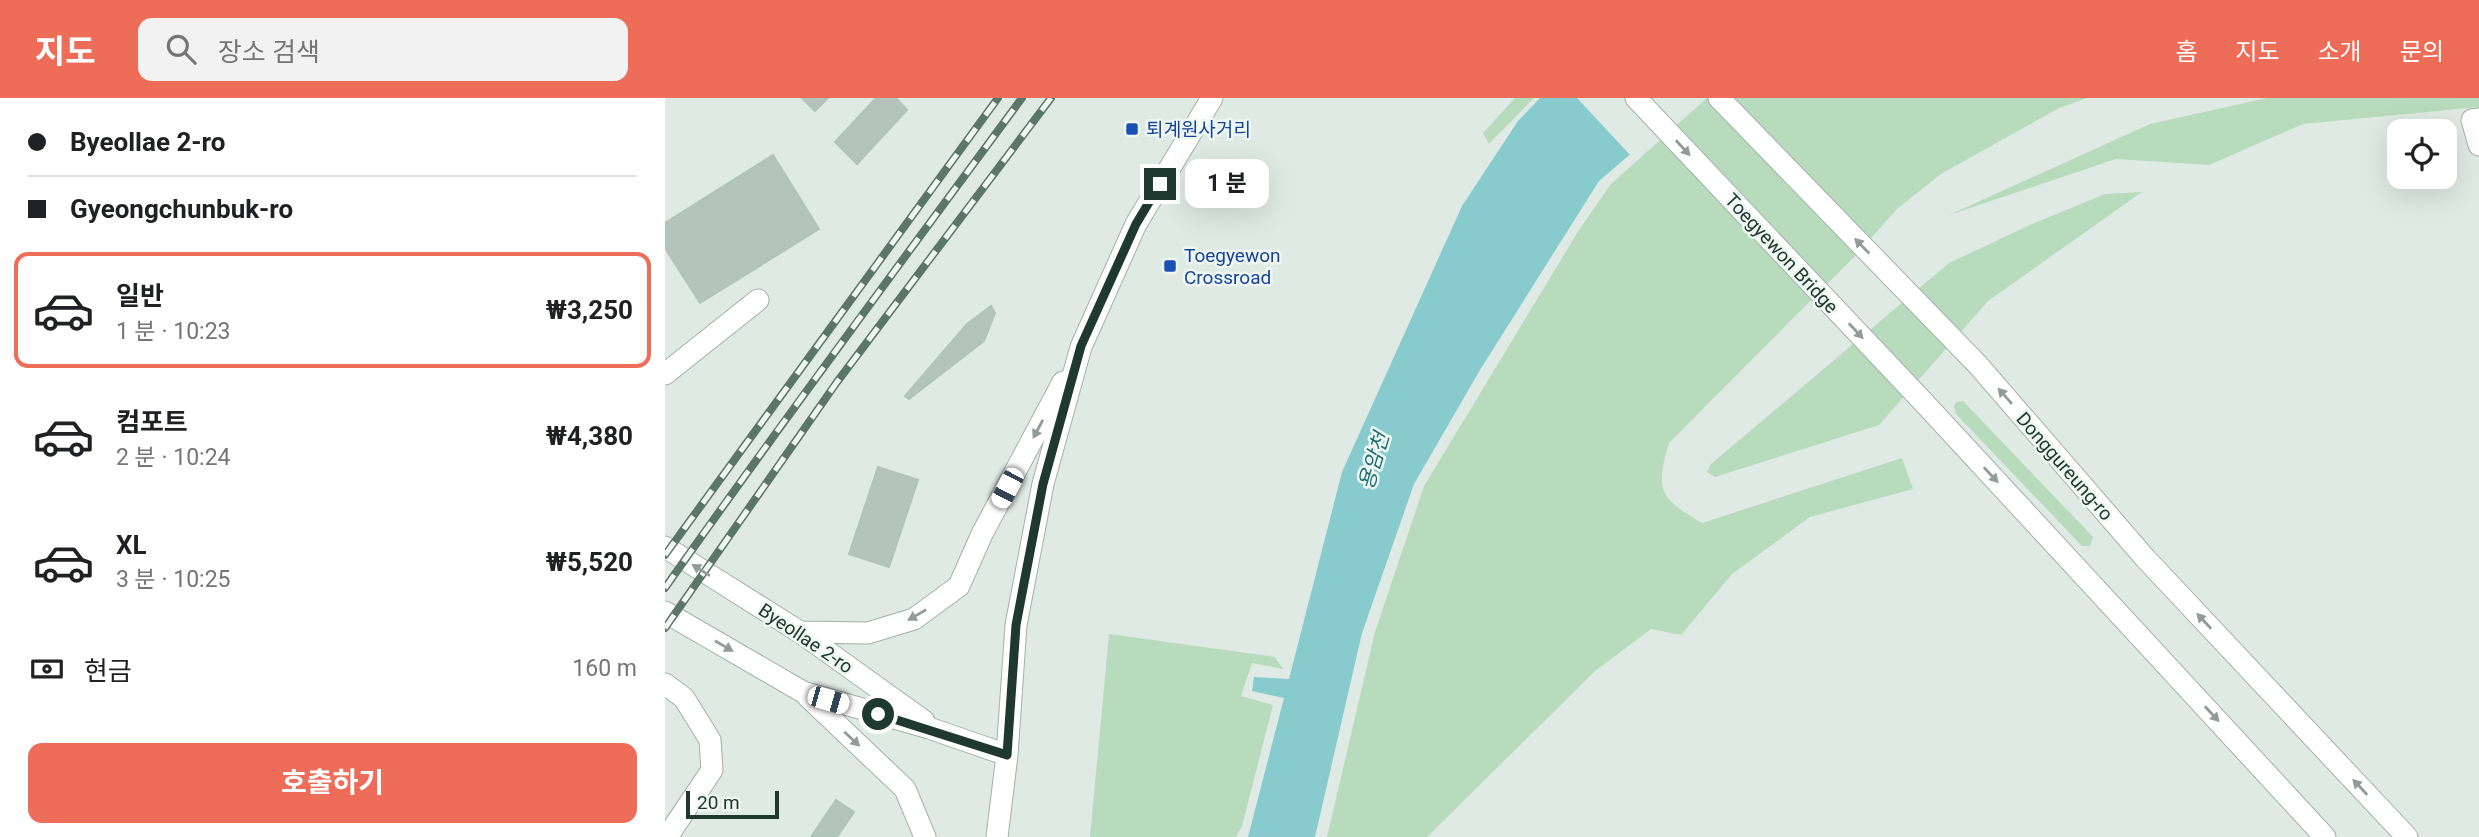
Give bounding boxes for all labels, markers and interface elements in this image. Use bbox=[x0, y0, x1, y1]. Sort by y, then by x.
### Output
search box bbox=[138, 18, 628, 81]
icon: search bbox=[162, 30, 200, 68]
text: 지도 bbox=[35, 32, 96, 71]
text: 장소 검색 bbox=[218, 37, 320, 67]
text: 홈 bbox=[2175, 38, 2197, 66]
text: 지도 bbox=[2235, 38, 2280, 66]
text: 소개 bbox=[2318, 38, 2362, 66]
text: 문의 bbox=[2400, 38, 2444, 66]
place label: 퇴계원사거리 bbox=[1146, 118, 1251, 141]
map controls bbox=[2387, 119, 2457, 189]
button: locate bbox=[2387, 119, 2457, 189]
marker: 퇴계원사거리 bbox=[1124, 121, 1140, 137]
text: Byeollae 2-ro bbox=[70, 127, 225, 157]
one-way arrow bbox=[1675, 139, 1691, 156]
callout: 1 분 bbox=[1185, 160, 1269, 208]
route end bbox=[1144, 168, 1176, 200]
text: 1 분 bbox=[1207, 170, 1247, 197]
street label: Toegyewon Bridge bbox=[1720, 189, 1843, 318]
text: Gyeongchunbuk-ro bbox=[70, 194, 293, 224]
one-way arrow bbox=[1855, 238, 1871, 255]
place label: Toegyewon Crossroad bbox=[1184, 244, 1281, 289]
marker: Toegyewon Crossroad bbox=[1162, 258, 1178, 274]
icon: car bbox=[32, 279, 95, 342]
text: 일반 bbox=[116, 281, 164, 311]
text: ₩3,250 bbox=[546, 295, 633, 325]
text: 1 분 · 10:23 bbox=[116, 318, 231, 345]
one-way arrow bbox=[1848, 322, 1864, 339]
one-way arrow bbox=[1997, 387, 2013, 405]
icon: car bbox=[32, 405, 95, 468]
text: 컴포트 bbox=[116, 407, 188, 437]
street label: Donggureung-ro bbox=[2011, 407, 2118, 525]
one-way arrow bbox=[1032, 419, 1044, 438]
text: ₩4,380 bbox=[546, 421, 633, 451]
water label: 용암천 bbox=[1354, 427, 1395, 492]
text: 2 분 · 10:24 bbox=[116, 444, 231, 471]
car bbox=[988, 465, 1027, 511]
one-way arrow bbox=[1983, 466, 1999, 483]
text: XL bbox=[116, 530, 147, 560]
icon: car bbox=[32, 531, 95, 594]
text: ₩5,520 bbox=[546, 547, 633, 577]
one-way arrow bbox=[691, 563, 710, 576]
text: 3 분 · 10:25 bbox=[116, 566, 231, 593]
street label: Byeollae 2-ro bbox=[754, 598, 857, 678]
one-way arrow bbox=[907, 609, 926, 621]
one-way arrow bbox=[2197, 613, 2213, 630]
one-way arrow bbox=[714, 640, 733, 652]
icon: cash bbox=[28, 650, 66, 688]
text: 160 m bbox=[572, 655, 637, 682]
text: 현금 bbox=[84, 656, 132, 686]
car bbox=[805, 684, 852, 716]
route start bbox=[862, 698, 894, 730]
one-way arrow bbox=[2204, 705, 2220, 723]
one-way arrow bbox=[844, 731, 861, 748]
button: 호출하기 bbox=[28, 743, 637, 823]
one-way arrow bbox=[2352, 779, 2368, 796]
scale bar bbox=[686, 788, 779, 820]
text: 20 m bbox=[697, 791, 740, 814]

